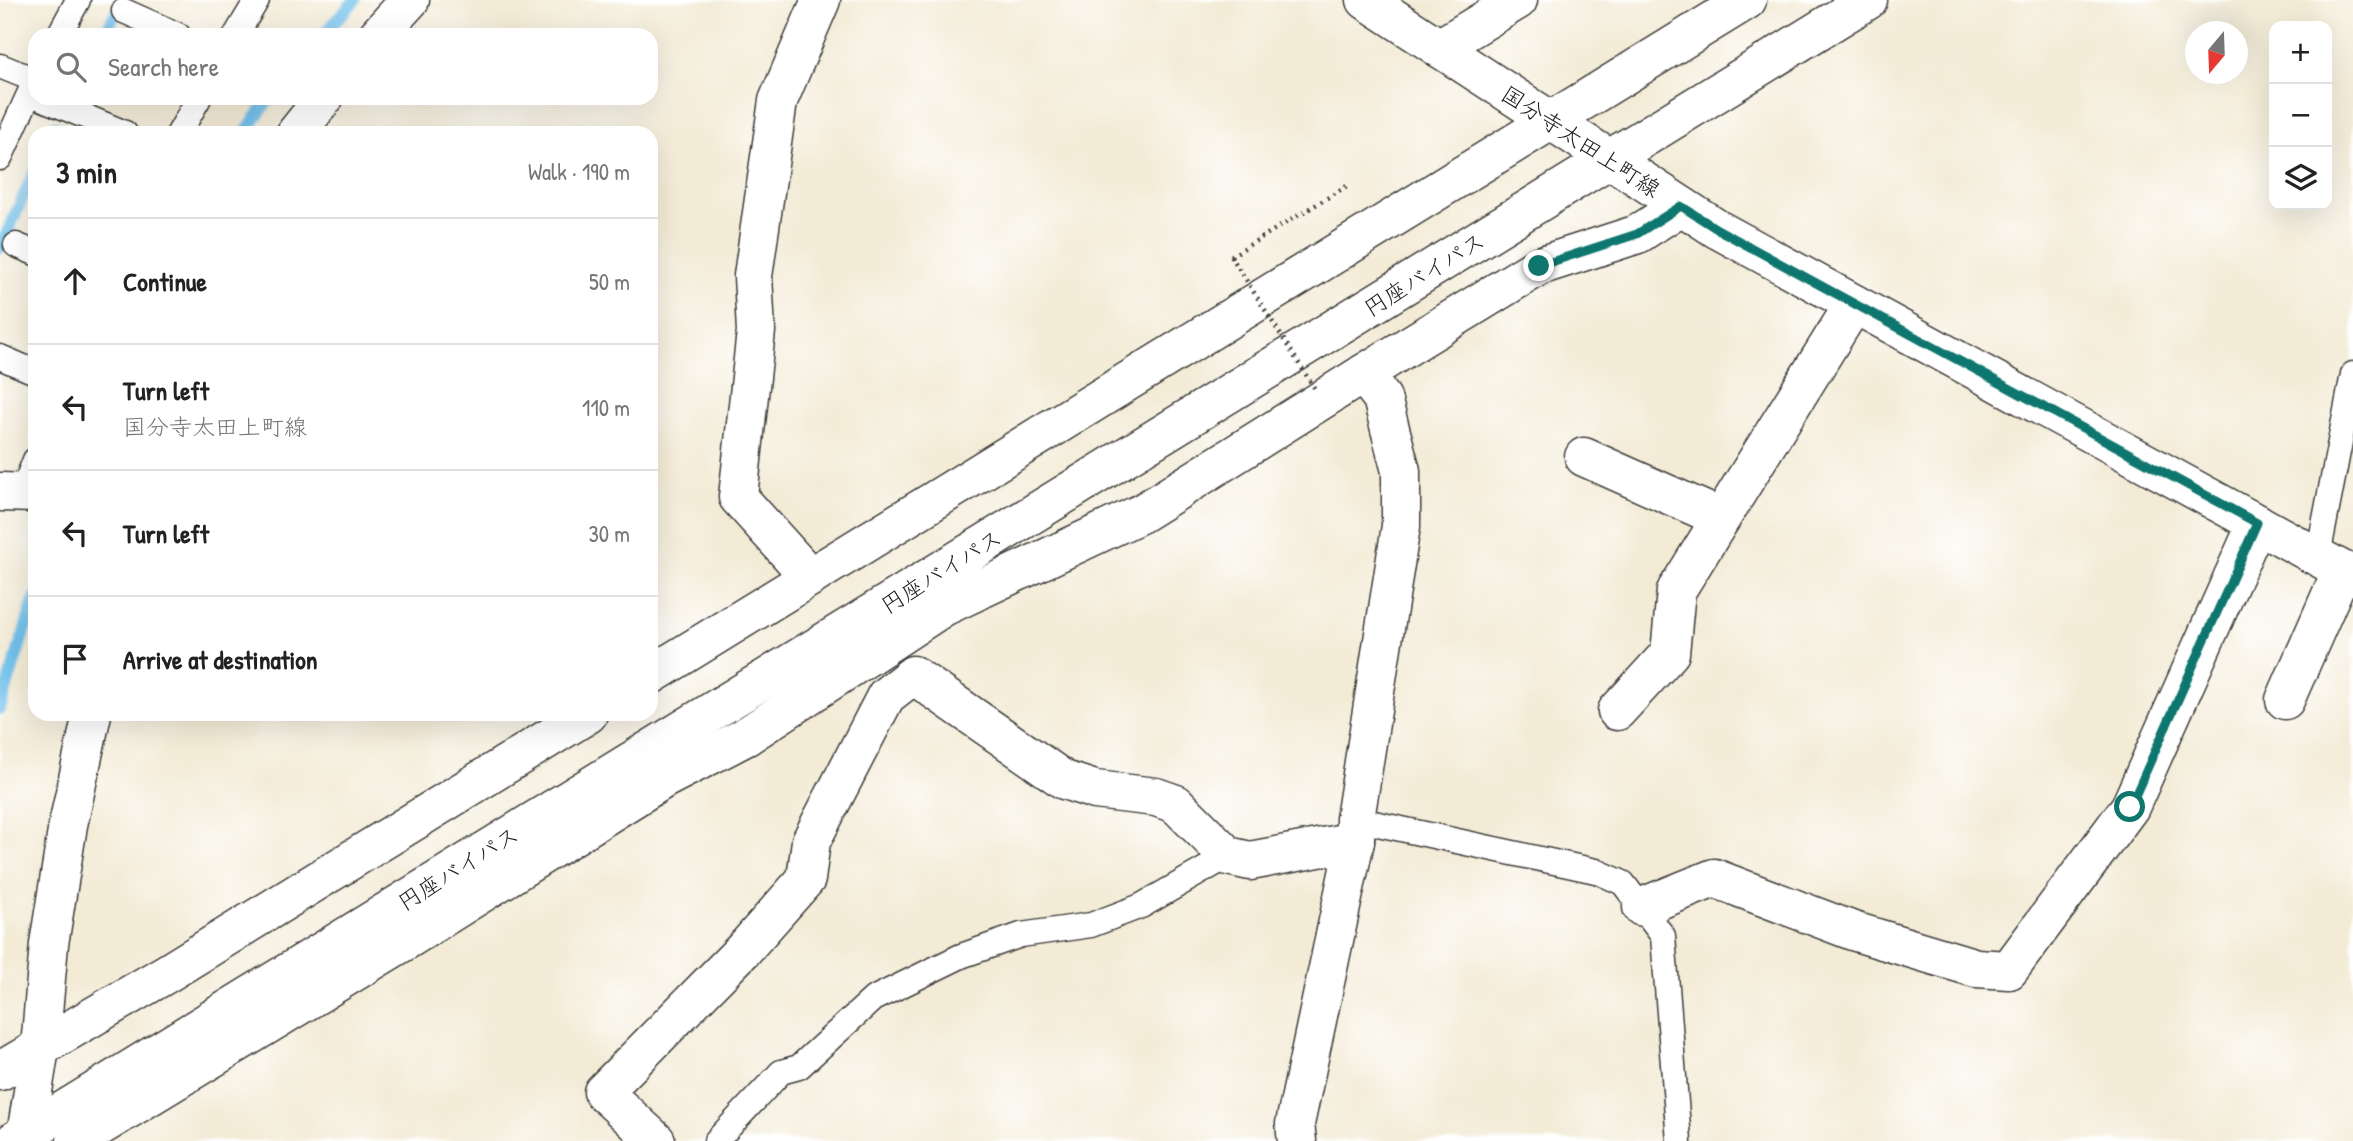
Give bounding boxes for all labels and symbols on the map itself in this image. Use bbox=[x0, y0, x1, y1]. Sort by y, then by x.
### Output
north arrow bbox=[2185, 21, 2248, 84]
street label: 国分寺太田上町線 bbox=[1495, 78, 1667, 204]
street label: 円座バイパス bbox=[1357, 224, 1491, 324]
route end bbox=[1523, 250, 1554, 281]
street label: 円座バイパス bbox=[874, 521, 1008, 621]
route start bbox=[2114, 791, 2145, 822]
street label: 円座バイパス bbox=[391, 818, 525, 918]

